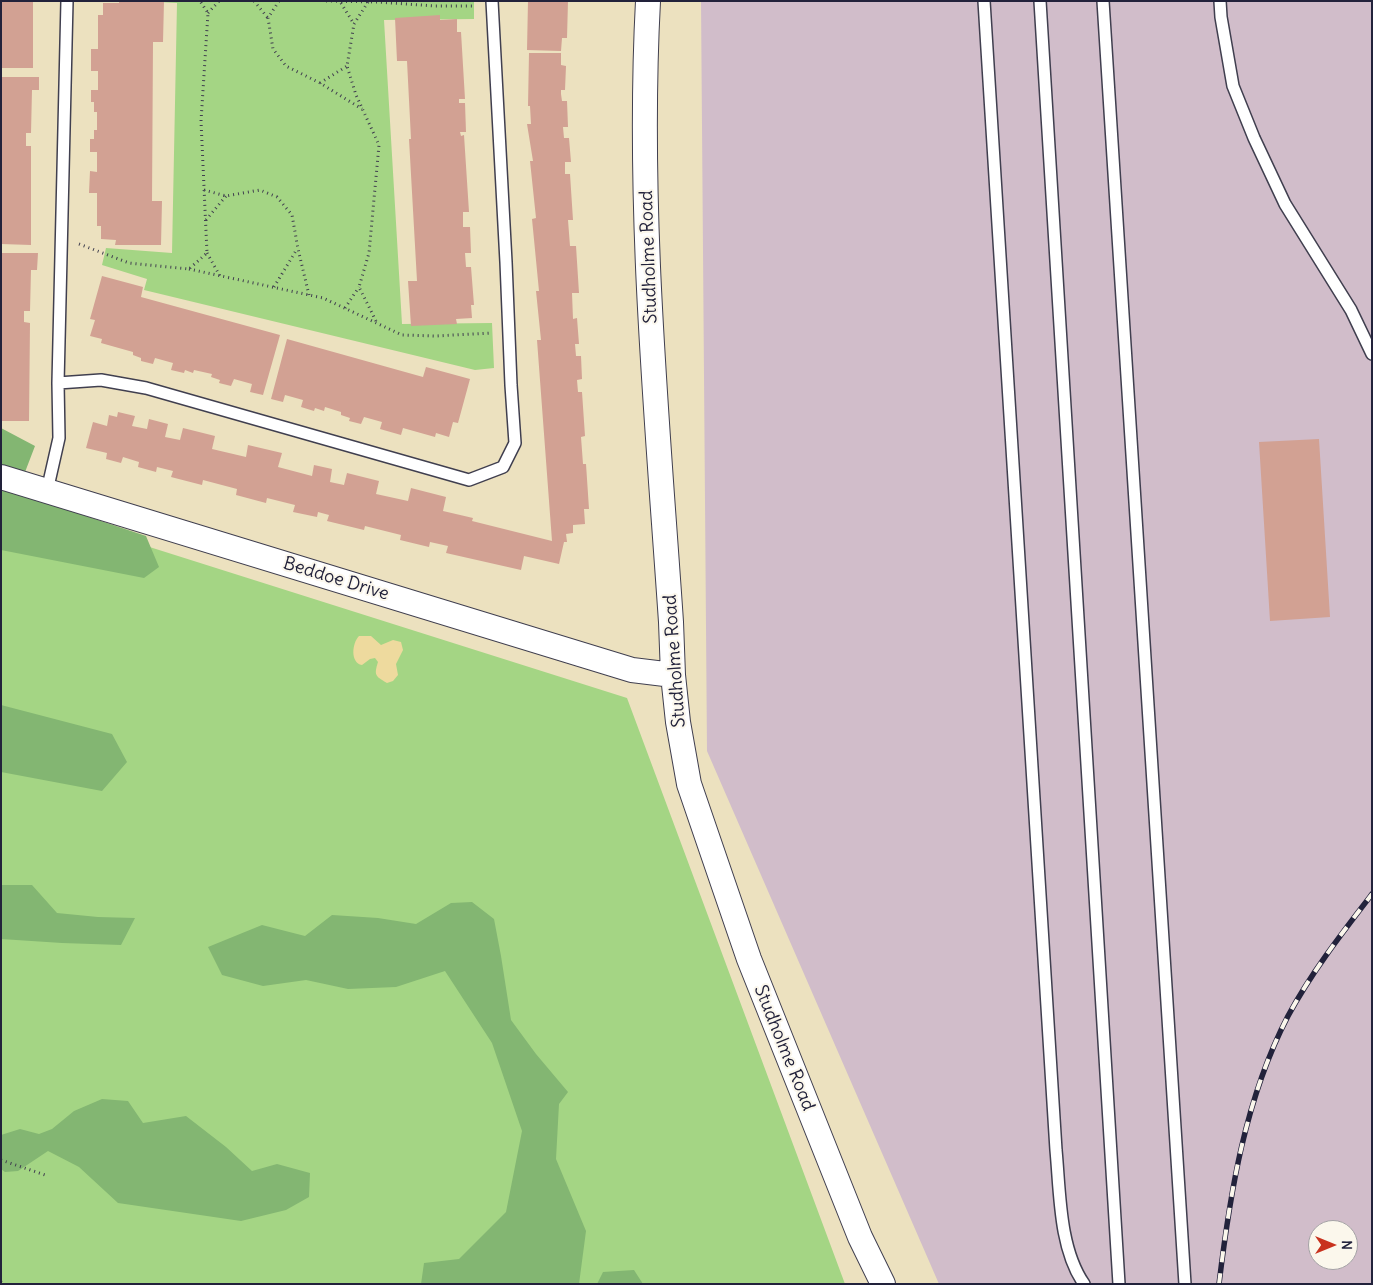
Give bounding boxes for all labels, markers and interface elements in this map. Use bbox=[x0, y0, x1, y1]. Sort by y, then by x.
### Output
street label: Studholme Road bbox=[636, 190, 662, 324]
street label: Beddoe Drive bbox=[281, 553, 391, 605]
street label: Studholme Road bbox=[660, 594, 690, 728]
street label: Studholme Road bbox=[749, 982, 819, 1114]
north arrow bbox=[1308, 1220, 1358, 1270]
text: N bbox=[1338, 1240, 1356, 1250]

